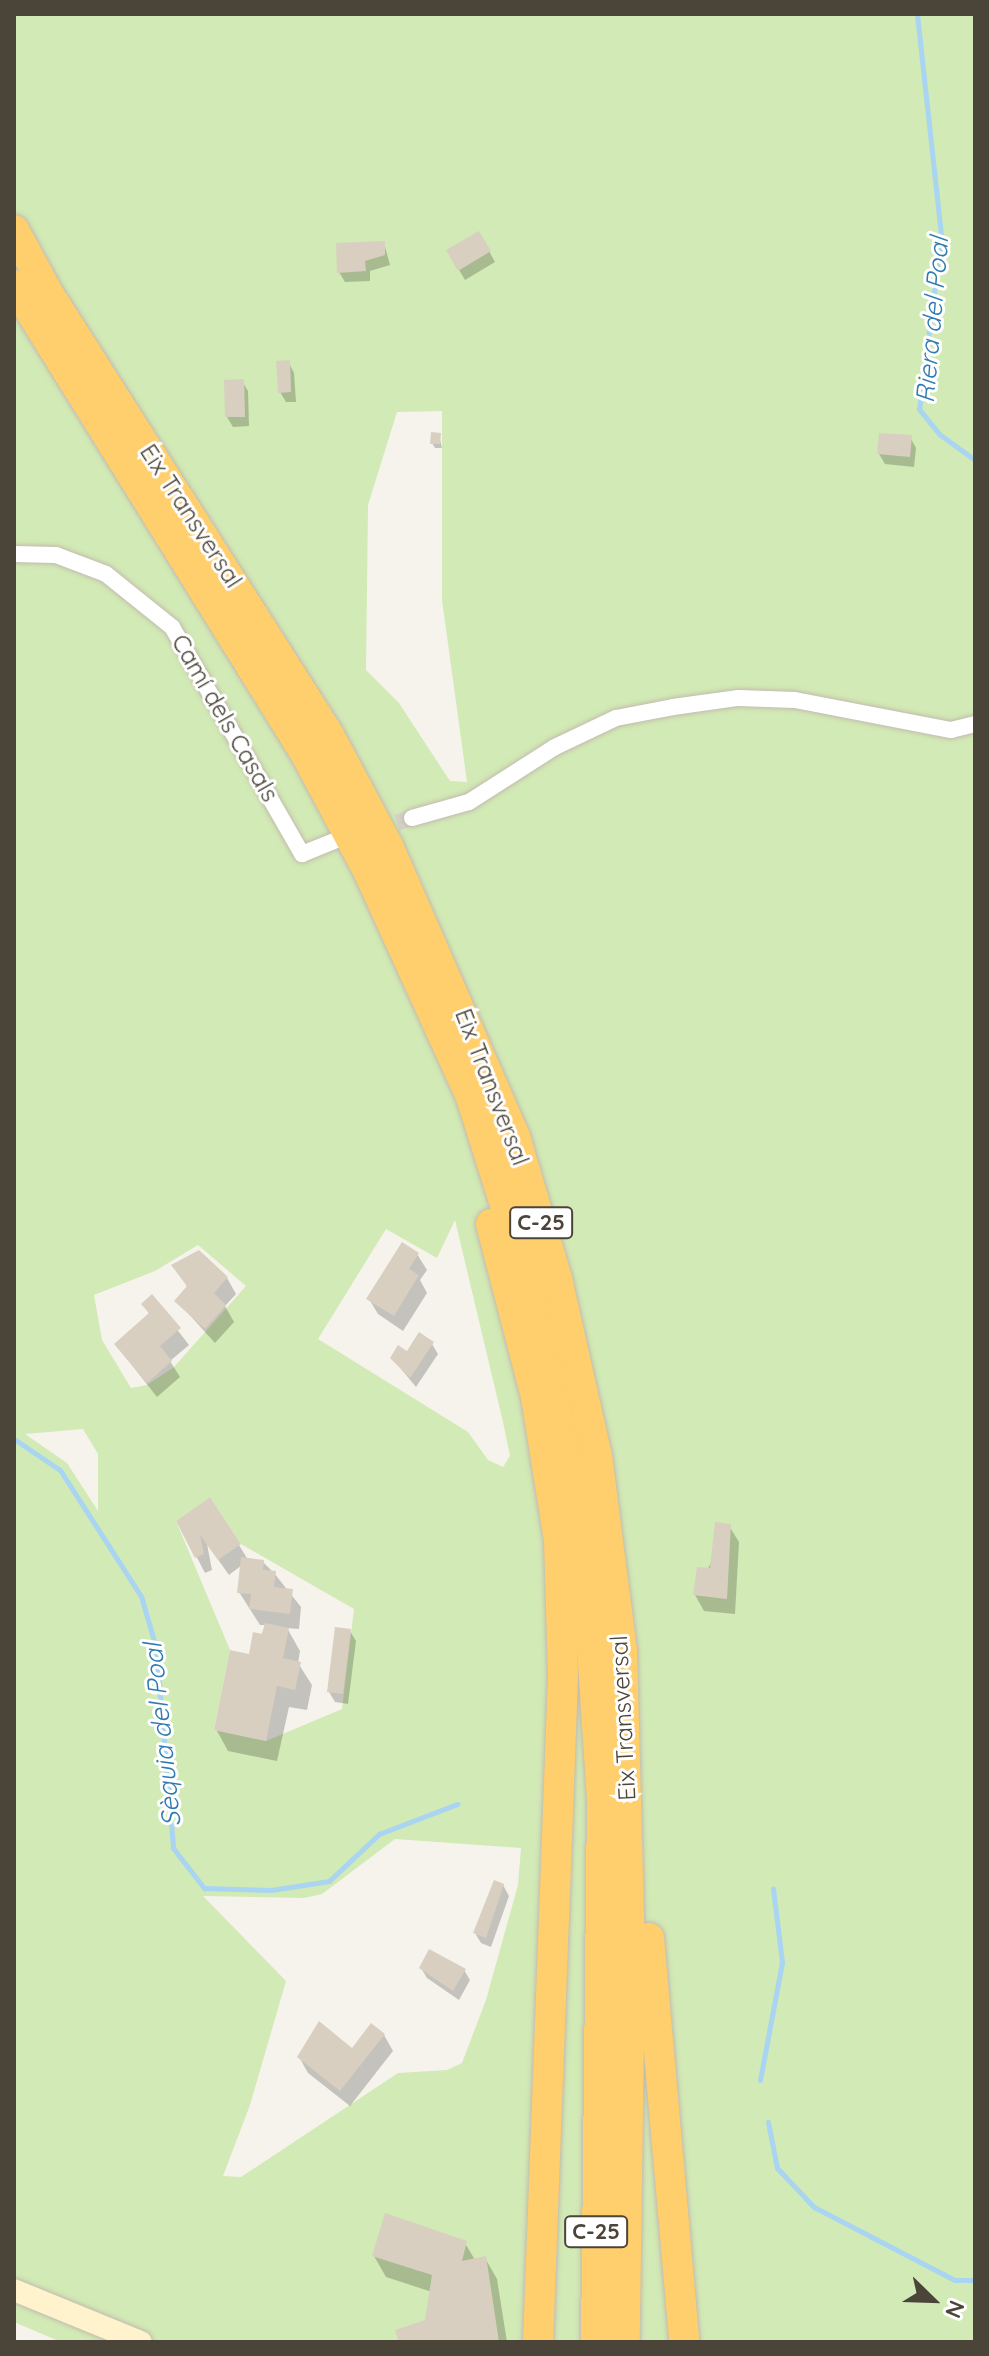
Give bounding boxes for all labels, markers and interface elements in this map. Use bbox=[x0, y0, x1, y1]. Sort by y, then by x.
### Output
water label: Riera del Poal bbox=[909, 236, 955, 404]
street label: Eix Transversal bbox=[134, 439, 248, 593]
street label: Camí dels Casals bbox=[165, 629, 285, 807]
street label: Eix Transversal bbox=[449, 1005, 535, 1169]
road number: C-25 bbox=[509, 1205, 573, 1241]
street label: Eix Transversal bbox=[604, 1635, 642, 1801]
water label: Sèquia del Poal bbox=[137, 1642, 187, 1828]
road number: C-25 bbox=[564, 2214, 628, 2250]
north arrow bbox=[893, 2260, 973, 2340]
text: N bbox=[939, 2296, 971, 2322]

